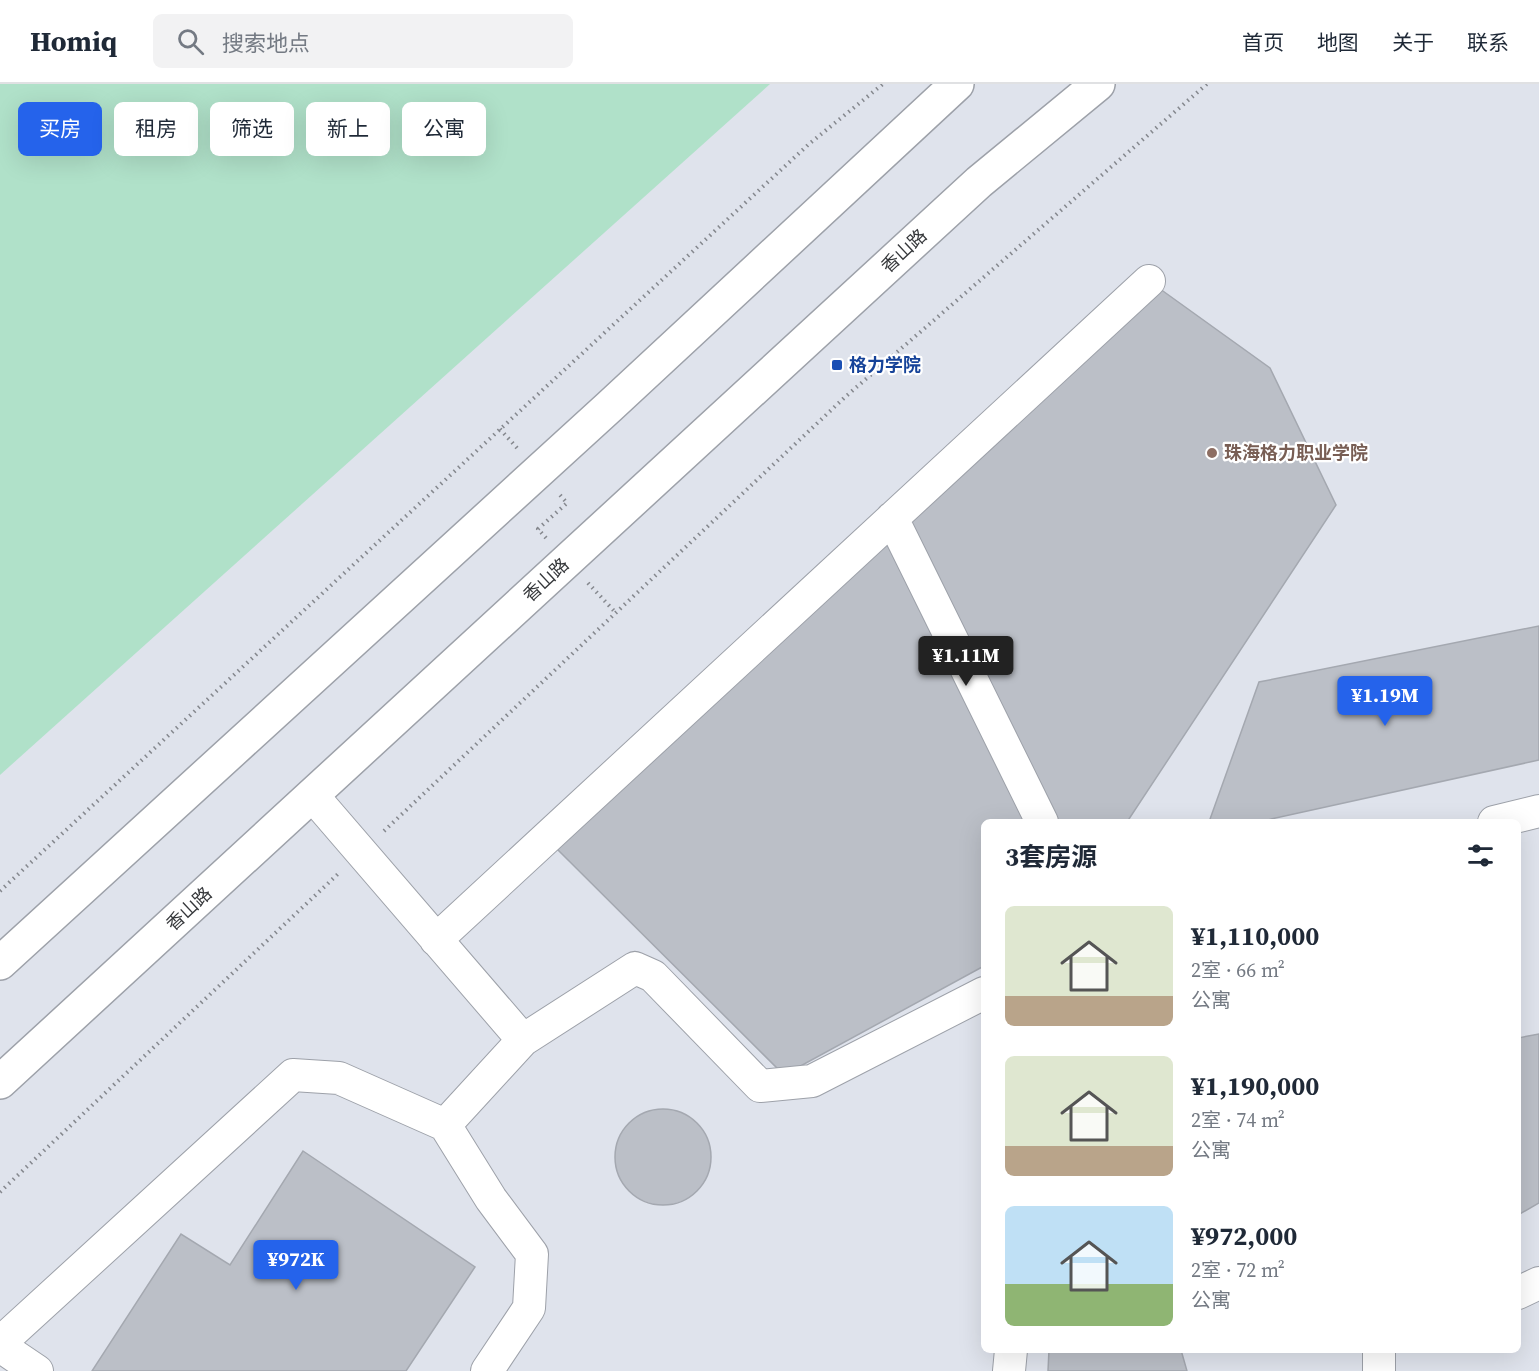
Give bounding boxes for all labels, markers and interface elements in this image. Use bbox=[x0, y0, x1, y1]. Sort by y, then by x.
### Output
search box bbox=[153, 14, 573, 68]
text: Homiq bbox=[30, 22, 117, 60]
icon: search bbox=[174, 25, 207, 58]
text: 搜索地点 bbox=[222, 28, 310, 58]
text: 首页 bbox=[1242, 28, 1284, 57]
text: 地图 bbox=[1317, 28, 1359, 57]
text: 关于 bbox=[1392, 28, 1434, 57]
text: 联系 bbox=[1467, 28, 1509, 57]
chip: 买房 bbox=[18, 102, 102, 156]
chip: 租房 bbox=[114, 102, 198, 156]
chip: 筛选 bbox=[210, 102, 294, 156]
chip: 新上 bbox=[306, 102, 390, 156]
chip: 公寓 bbox=[402, 102, 486, 156]
street label: 香山路 bbox=[875, 223, 932, 278]
place label: 格力学院 bbox=[849, 352, 921, 377]
marker: 格力学院 bbox=[830, 358, 844, 372]
place label: 珠海格力职业学院 bbox=[1224, 440, 1368, 465]
marker: 珠海格力职业学院 bbox=[1205, 446, 1219, 460]
street label: 香山路 bbox=[517, 552, 574, 607]
pin: ¥1.11M bbox=[917, 636, 1015, 687]
text: ¥1.11M bbox=[932, 641, 1000, 669]
pin: ¥1.19M bbox=[1336, 676, 1434, 727]
text: ¥1.19M bbox=[1351, 681, 1419, 709]
text: 3套房源 bbox=[1005, 839, 1097, 875]
icon: filters bbox=[1464, 839, 1497, 872]
street label: 香山路 bbox=[160, 881, 217, 936]
text: ¥1,110,000 bbox=[1191, 918, 1319, 954]
icon: home bbox=[1053, 930, 1125, 1002]
text: 2室 · 66 m² bbox=[1191, 956, 1285, 984]
text: 公寓 bbox=[1191, 986, 1231, 1014]
text: ¥1,190,000 bbox=[1191, 1068, 1319, 1104]
icon: home bbox=[1053, 1080, 1125, 1152]
text: 2室 · 74 m² bbox=[1191, 1106, 1285, 1134]
text: 公寓 bbox=[1191, 1136, 1231, 1164]
text: ¥972,000 bbox=[1191, 1218, 1297, 1254]
icon: home bbox=[1053, 1230, 1125, 1302]
pin: ¥972K bbox=[254, 1240, 338, 1291]
text: ¥972K bbox=[267, 1245, 325, 1273]
text: 2室 · 72 m² bbox=[1191, 1256, 1285, 1284]
text: 公寓 bbox=[1191, 1286, 1231, 1314]

